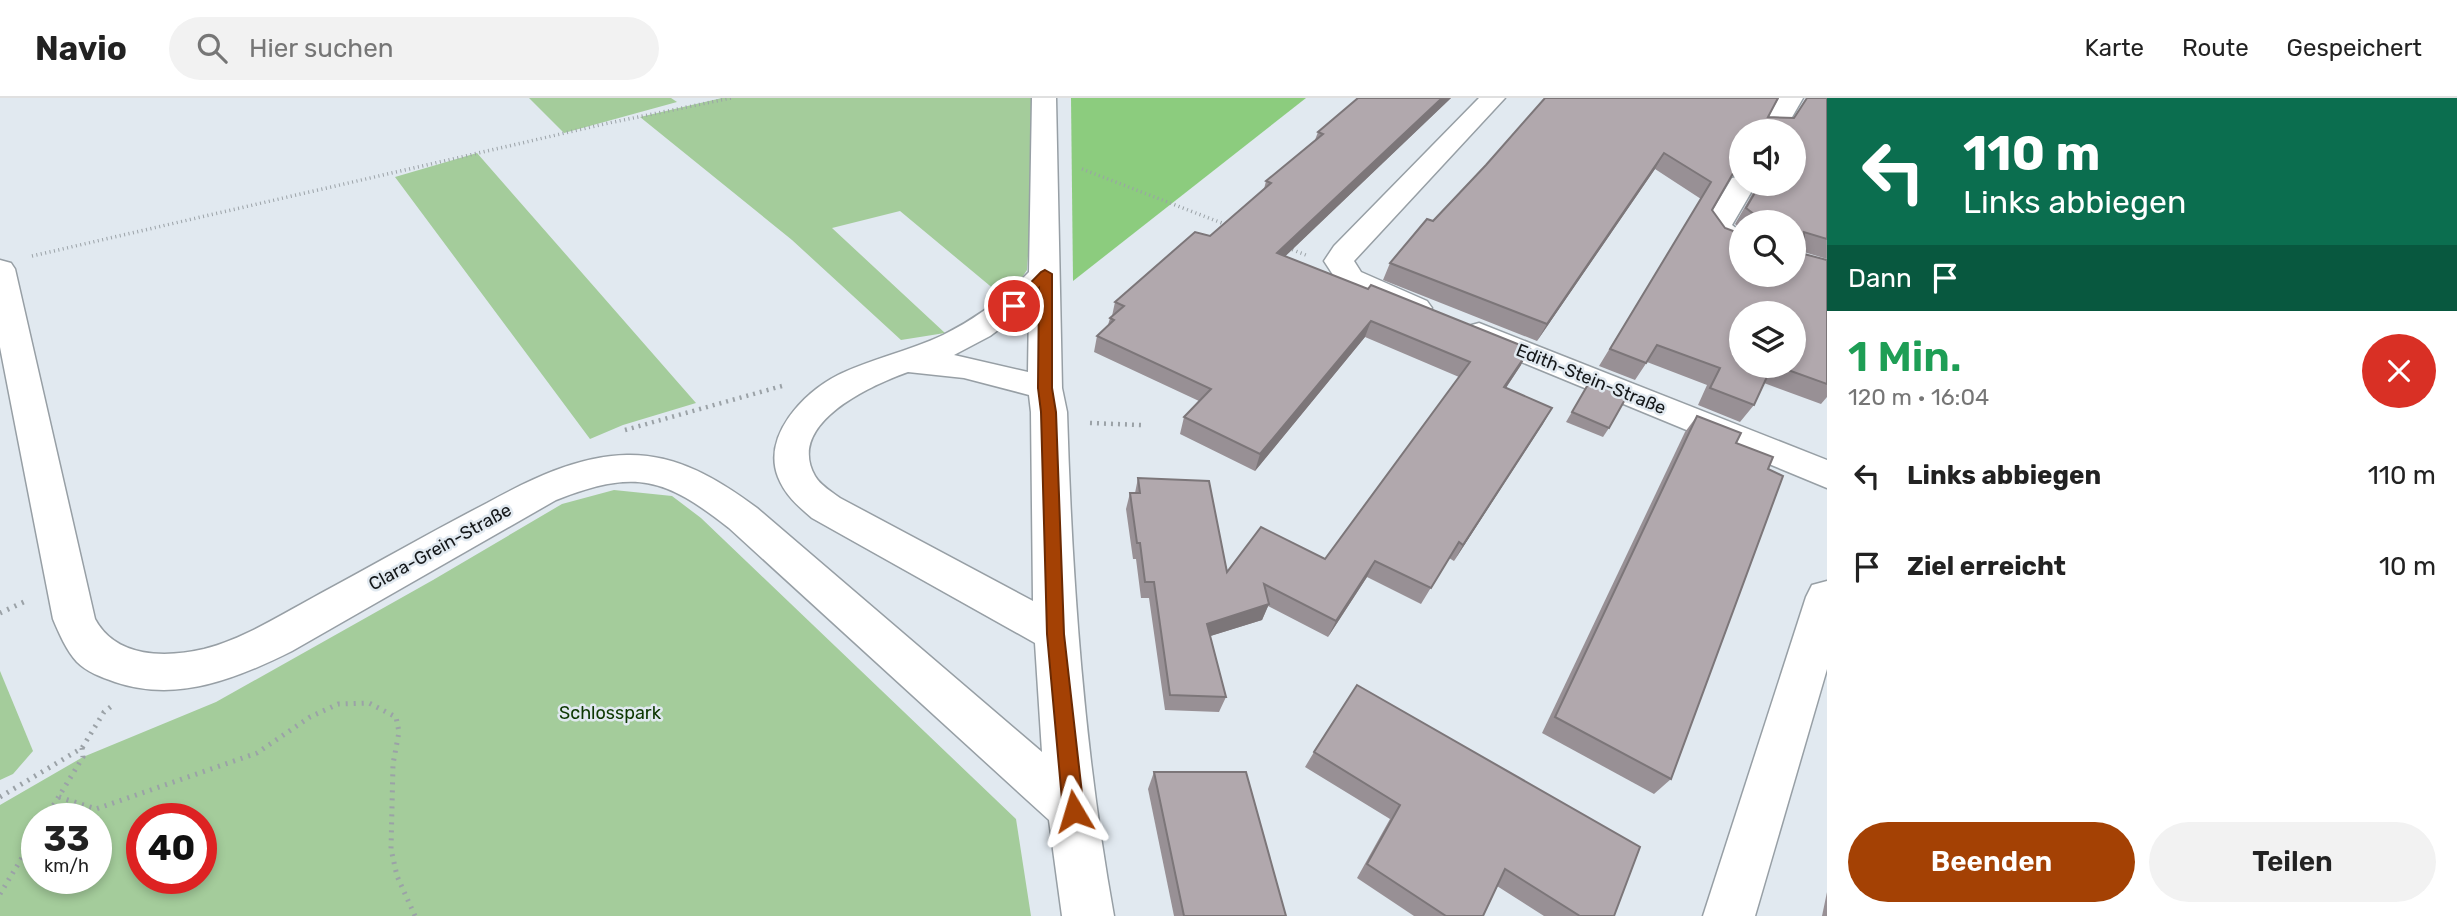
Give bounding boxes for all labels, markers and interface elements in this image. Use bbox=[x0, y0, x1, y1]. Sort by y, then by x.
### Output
search box bbox=[169, 17, 659, 80]
text: Navio bbox=[35, 29, 127, 68]
icon: search bbox=[193, 29, 231, 67]
text: Hier suchen bbox=[249, 33, 393, 64]
text: Karte bbox=[2085, 34, 2144, 62]
text: Route bbox=[2182, 34, 2249, 62]
text: Gespeichert bbox=[2287, 34, 2422, 62]
map controls bbox=[1729, 119, 1806, 378]
button: sound bbox=[1729, 119, 1806, 196]
text: 110 m bbox=[1963, 124, 2100, 182]
icon: left bbox=[1848, 126, 1939, 217]
text: Links abbiegen bbox=[1963, 183, 2186, 221]
button: search bbox=[1729, 210, 1806, 287]
icon: arrive bbox=[1926, 259, 1964, 297]
text: Dann bbox=[1848, 263, 1912, 294]
pin bbox=[984, 276, 1044, 336]
icon: arrive bbox=[995, 287, 1033, 325]
button: layers bbox=[1729, 301, 1806, 378]
text: 1 Min. bbox=[1848, 332, 1961, 382]
button: close bbox=[2362, 334, 2436, 408]
street label: Edith-Stein-Straße bbox=[1513, 339, 1669, 419]
text: 120 m · 16:04 bbox=[1848, 383, 1989, 411]
icon: left bbox=[1848, 457, 1886, 495]
text: Links abbiegen bbox=[1907, 460, 2101, 491]
text: 110 m bbox=[2368, 460, 2436, 491]
street label: Clara-Grein-Straße bbox=[365, 499, 515, 595]
icon: arrive bbox=[1848, 548, 1886, 586]
text: Ziel erreicht bbox=[1907, 551, 2066, 582]
text: 10 m bbox=[2379, 551, 2436, 582]
park label: Schlosspark bbox=[559, 702, 662, 724]
position arrow bbox=[1037, 774, 1111, 848]
speed limit sign: 40 bbox=[126, 803, 217, 894]
text: 33 bbox=[43, 818, 90, 860]
button: Beenden bbox=[1848, 822, 2135, 902]
button: Teilen bbox=[2149, 822, 2436, 902]
text: km/h bbox=[44, 855, 89, 877]

